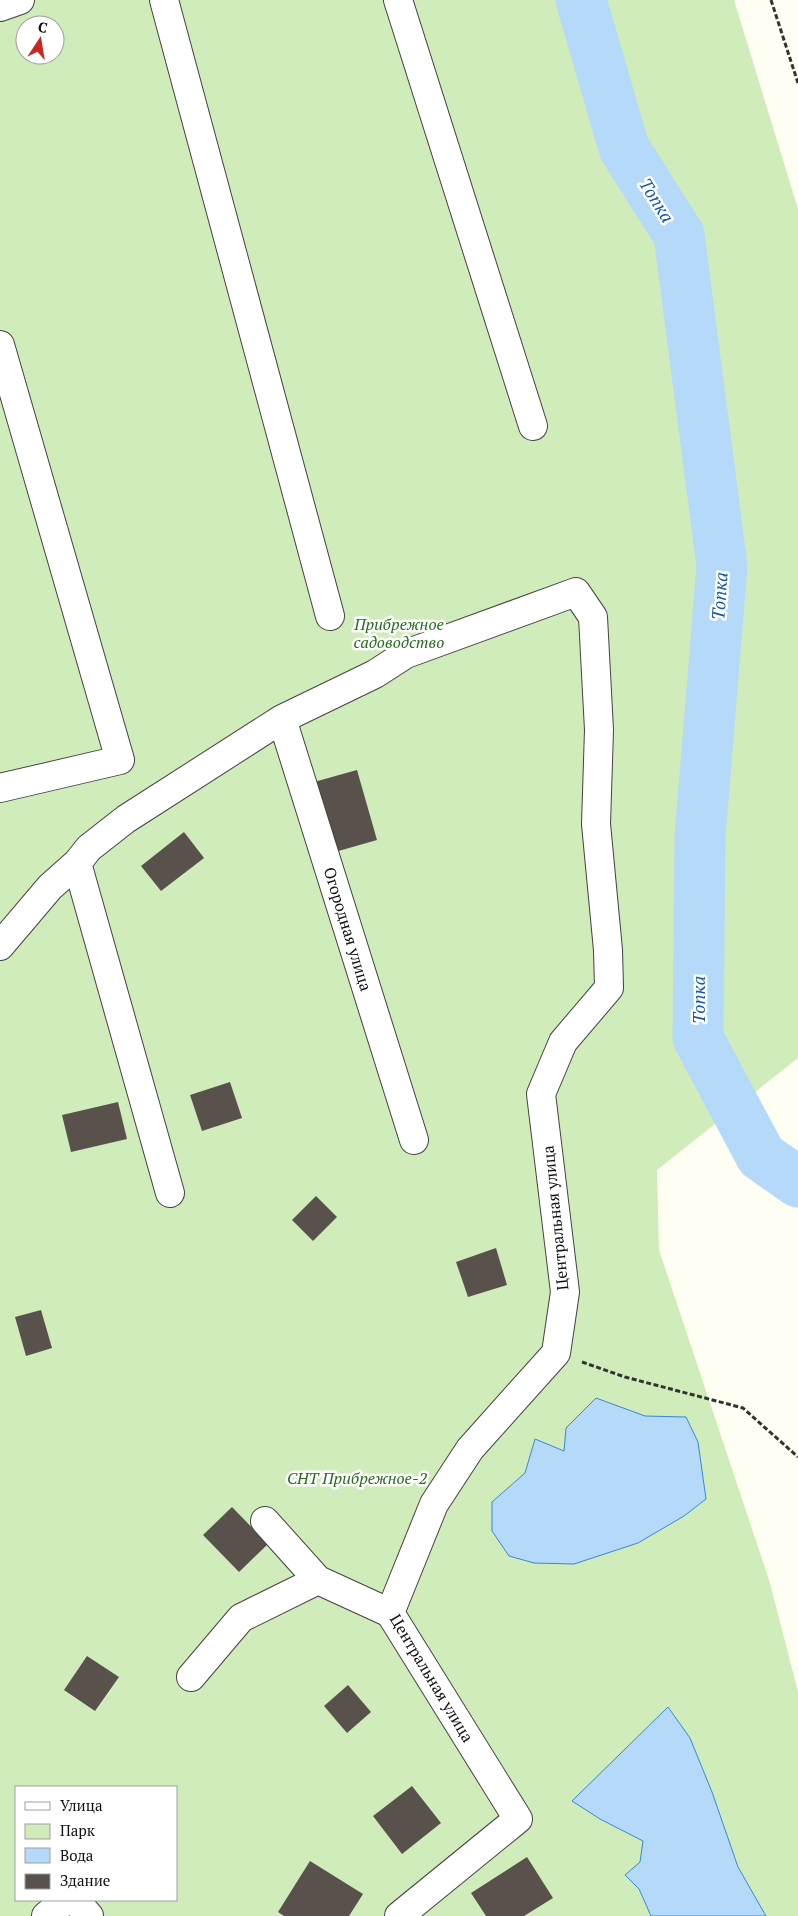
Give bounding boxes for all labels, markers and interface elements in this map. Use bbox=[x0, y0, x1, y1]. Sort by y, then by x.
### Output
north arrow bbox=[15, 15, 65, 65]
text: С bbox=[36, 17, 49, 37]
water label: Топка bbox=[634, 173, 680, 227]
water label: Топка bbox=[705, 571, 733, 621]
park label: Прибрежное садоводство bbox=[353, 613, 444, 653]
street label: Огородная улица bbox=[319, 864, 377, 994]
water label: Топка bbox=[686, 976, 710, 1024]
street label: Центральная улица bbox=[536, 1144, 574, 1292]
park label: СНТ Прибрежное-2 bbox=[287, 1467, 428, 1489]
street label: Центральная улица bbox=[385, 1610, 479, 1746]
legend bbox=[15, 1786, 178, 1901]
text: Улица bbox=[60, 1795, 103, 1815]
text: Парк bbox=[60, 1820, 96, 1840]
text: Вода bbox=[60, 1845, 94, 1865]
text: Здание bbox=[60, 1870, 110, 1890]

